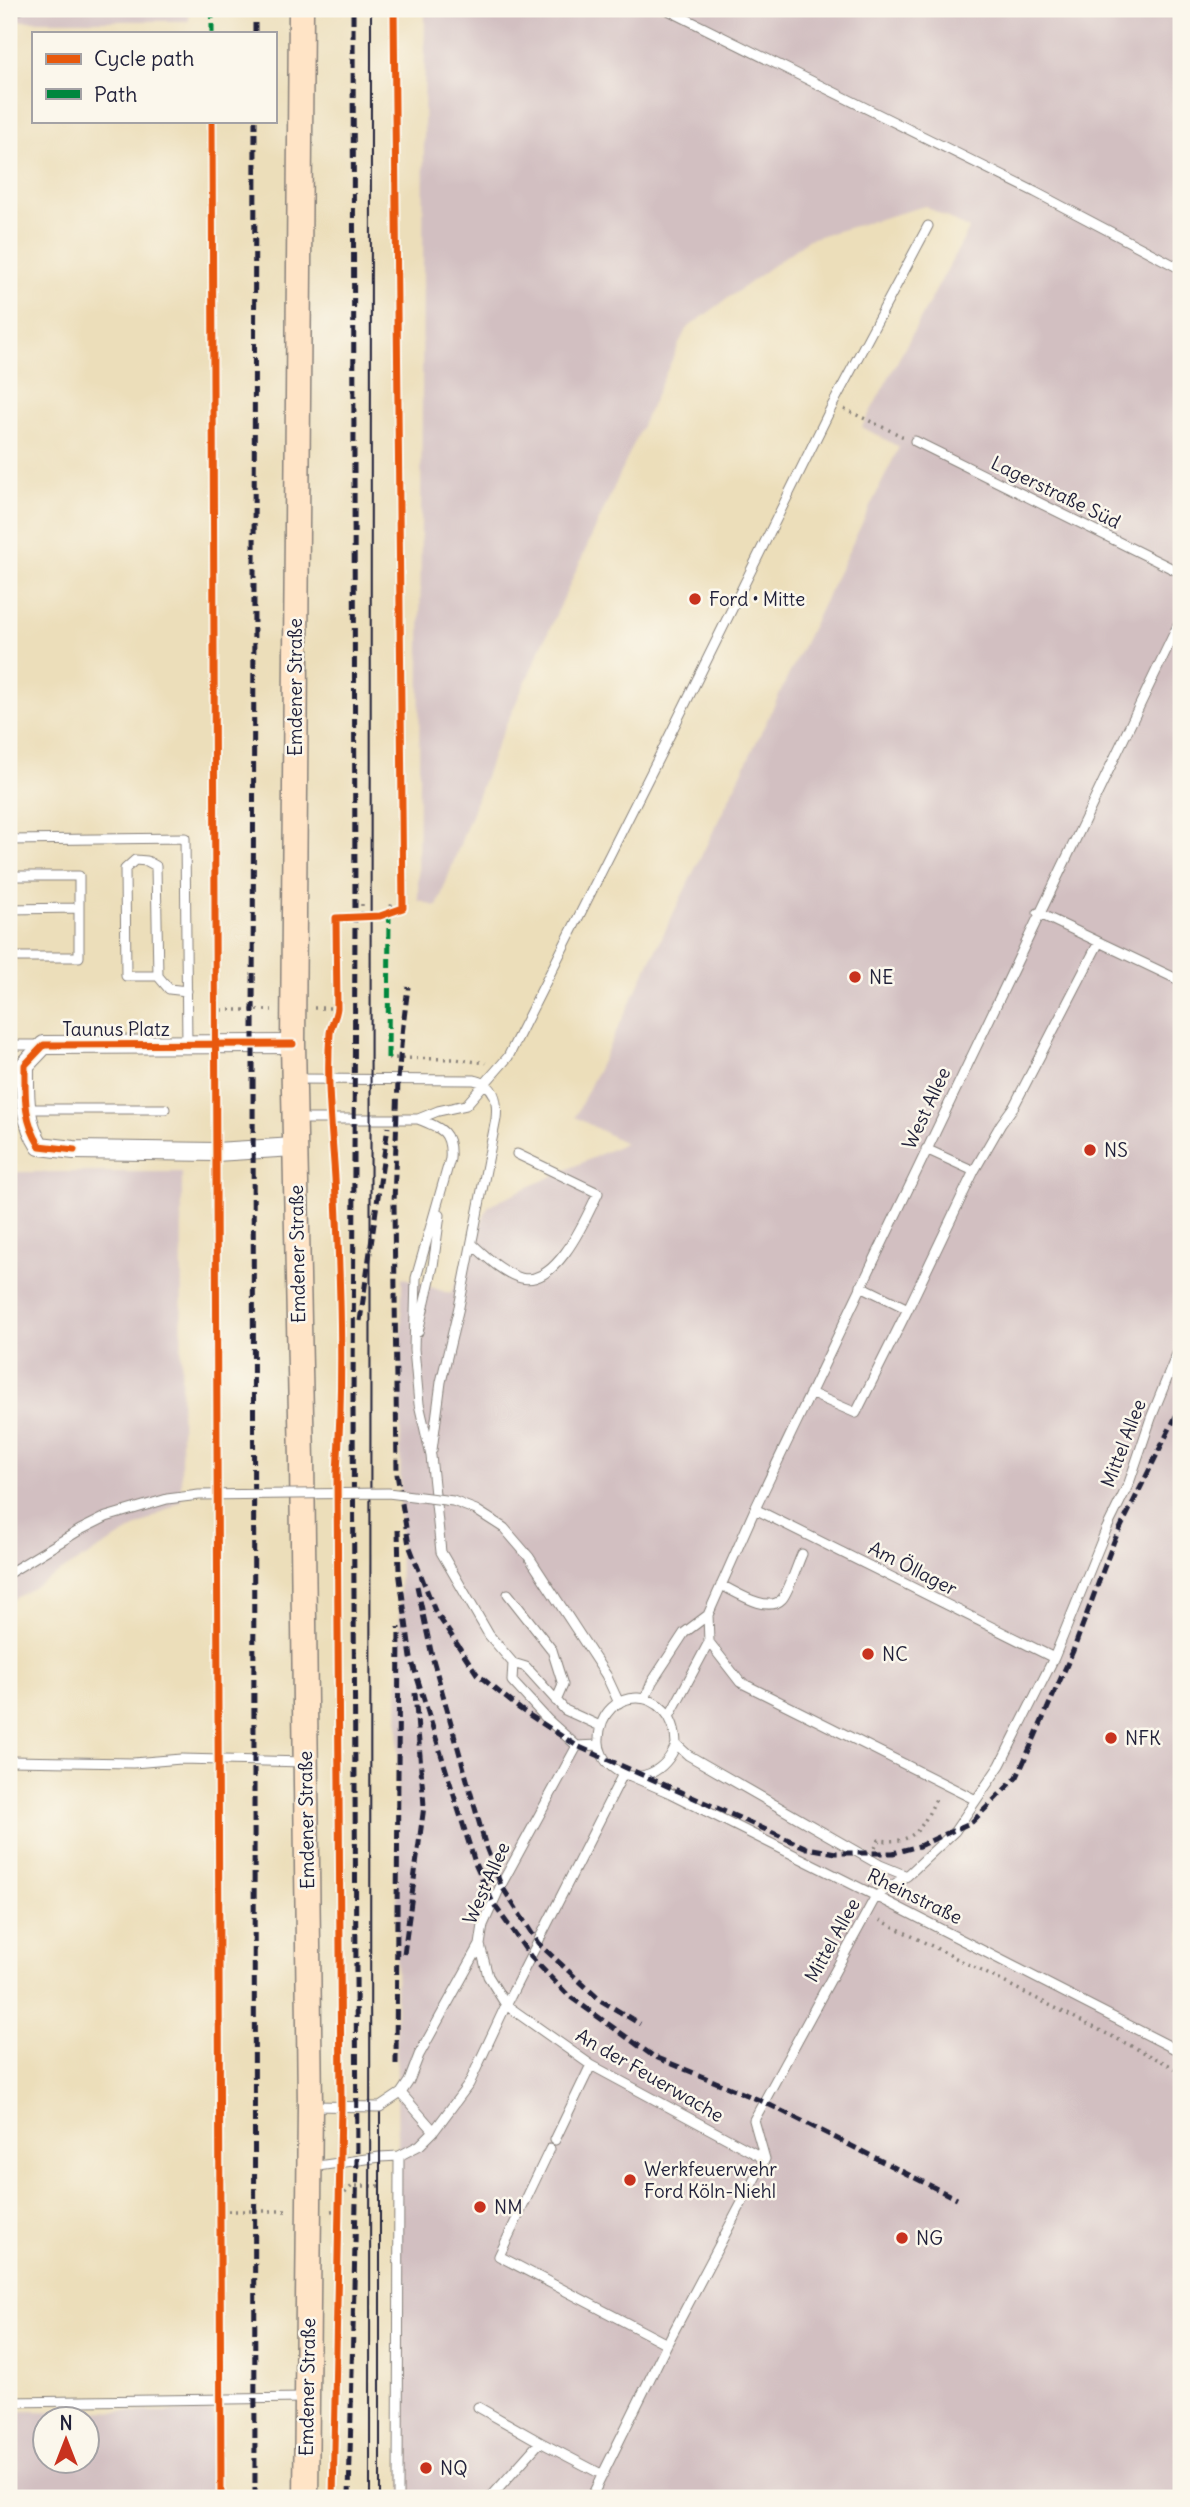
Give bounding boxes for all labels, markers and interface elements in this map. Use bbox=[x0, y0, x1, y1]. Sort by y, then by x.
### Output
legend bbox=[32, 32, 276, 122]
text: Cycle path bbox=[94, 45, 194, 72]
text: Path bbox=[94, 81, 137, 108]
street label: Lagerstraße Süd bbox=[987, 450, 1125, 534]
place label: Ford • Mitte bbox=[709, 587, 805, 611]
marker: Ford • Mitte bbox=[687, 591, 703, 607]
street label: Emdener Straße bbox=[283, 618, 307, 756]
place label: NE bbox=[869, 965, 893, 989]
marker: NE bbox=[847, 969, 863, 985]
street label: Taunus Platz bbox=[62, 1017, 170, 1041]
street label: West Allee bbox=[897, 1063, 955, 1153]
place label: NS bbox=[1104, 1138, 1128, 1162]
marker: NS bbox=[1082, 1142, 1098, 1158]
street label: Emdener Straße bbox=[284, 1185, 310, 1323]
street label: Mittel Allee bbox=[1095, 1396, 1151, 1490]
street label: Am Öllager bbox=[865, 1536, 961, 1601]
place label: NC bbox=[882, 1642, 908, 1666]
marker: NC bbox=[860, 1646, 876, 1662]
place label: NFK bbox=[1125, 1726, 1161, 1750]
marker: NFK bbox=[1103, 1730, 1119, 1746]
street label: Emdener Straße bbox=[293, 1751, 319, 1889]
street label: West Allee bbox=[457, 1838, 515, 1928]
street label: Rheinstraße bbox=[864, 1863, 966, 1929]
street label: Mittel Allee bbox=[799, 1894, 865, 1986]
street label: An der Feuerwache bbox=[572, 2023, 728, 2127]
place label: Werkfeuerwehr Ford Köln-Niehl bbox=[644, 2157, 777, 2203]
marker: Werkfeuerwehr Ford Köln-Niehl bbox=[622, 2172, 638, 2188]
place label: NM bbox=[494, 2195, 523, 2219]
marker: NM bbox=[472, 2199, 488, 2215]
place label: NG bbox=[916, 2226, 943, 2250]
marker: NG bbox=[894, 2230, 910, 2246]
street label: Emdener Straße bbox=[294, 2318, 320, 2456]
north arrow bbox=[32, 2406, 102, 2476]
text: N bbox=[59, 2411, 73, 2435]
place label: NQ bbox=[440, 2456, 467, 2480]
marker: NQ bbox=[418, 2460, 434, 2476]

